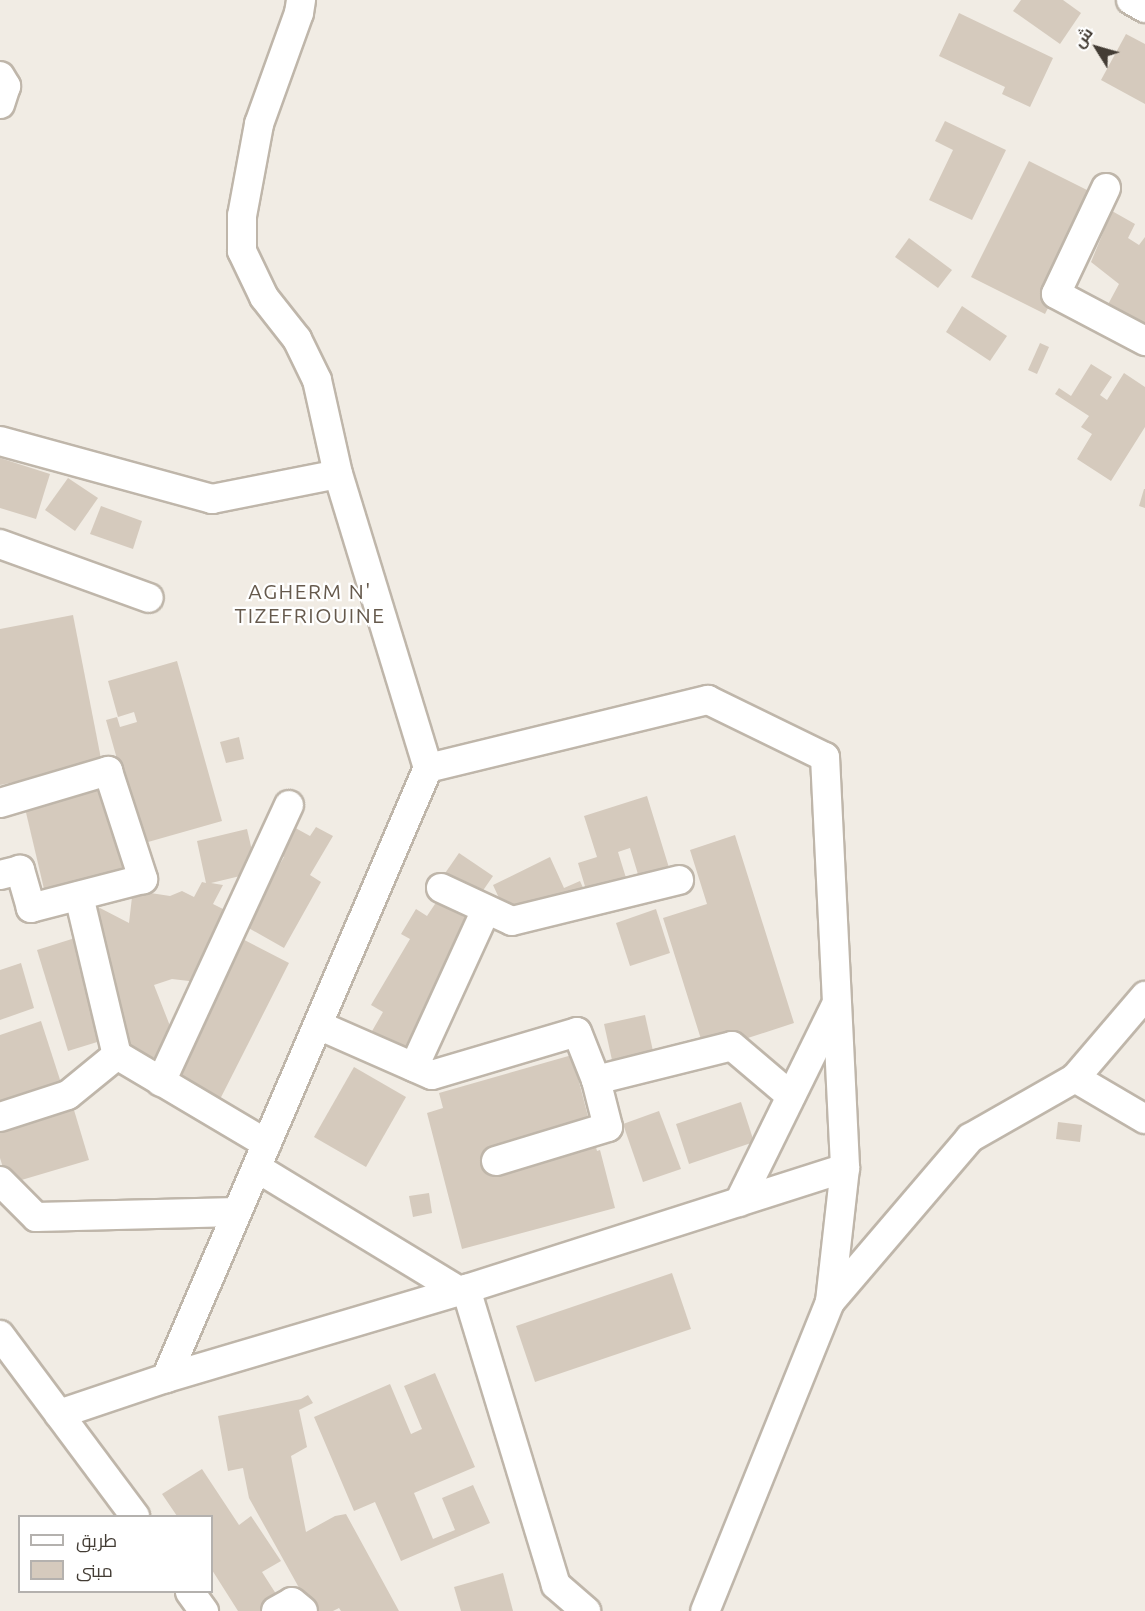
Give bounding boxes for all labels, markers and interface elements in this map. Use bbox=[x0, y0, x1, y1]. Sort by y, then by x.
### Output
north arrow bbox=[1067, 18, 1127, 78]
text: ش bbox=[1069, 24, 1096, 51]
district label: AGHERM N' TIZEFRIOUINE bbox=[234, 578, 386, 628]
legend bbox=[18, 1515, 213, 1593]
text: طريق bbox=[76, 1530, 117, 1550]
text: مبنى bbox=[76, 1560, 113, 1580]

